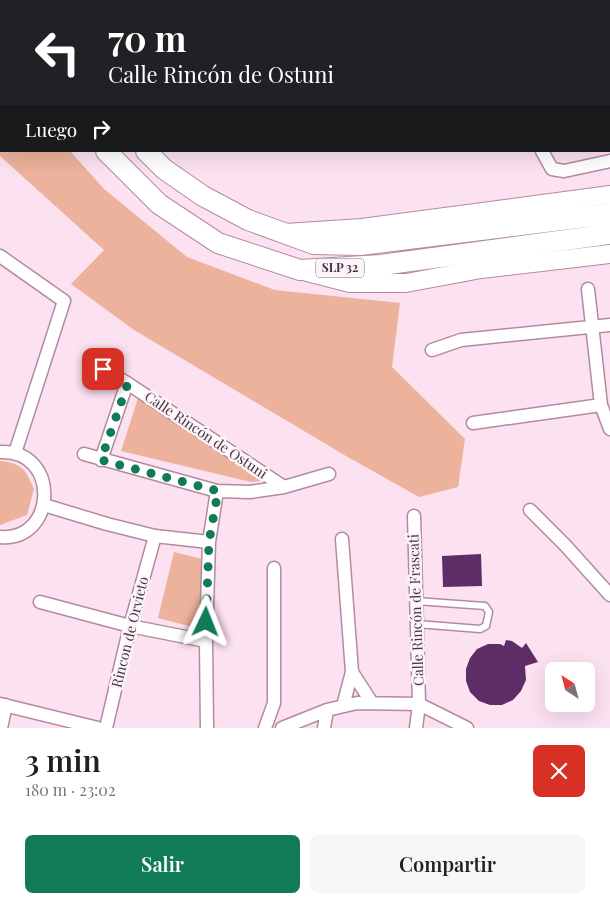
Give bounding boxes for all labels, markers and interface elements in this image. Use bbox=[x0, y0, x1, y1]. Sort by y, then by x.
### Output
text: 70 m bbox=[108, 14, 186, 61]
icon: left bbox=[25, 20, 90, 85]
text: Calle Rincón de Ostuni bbox=[108, 59, 334, 89]
icon: right bbox=[87, 115, 115, 143]
text: Luego bbox=[25, 116, 77, 142]
road number: SLP 32 bbox=[316, 258, 364, 278]
pin bbox=[82, 348, 124, 390]
icon: arrive bbox=[89, 355, 117, 383]
street label: Calle Rincón de Ostuni bbox=[141, 387, 271, 483]
street label: Calle Rincón de Frascati bbox=[403, 534, 428, 686]
street label: Rincon de Orvieto bbox=[107, 574, 153, 689]
position arrow bbox=[179, 595, 231, 647]
north arrow bbox=[545, 662, 595, 712]
map controls bbox=[545, 662, 595, 712]
text: 3 min bbox=[25, 740, 101, 780]
button: close bbox=[533, 745, 585, 797]
text: 180 m · 23:02 bbox=[25, 779, 116, 800]
button: Salir bbox=[25, 835, 300, 893]
button: Compartir bbox=[310, 835, 585, 893]

